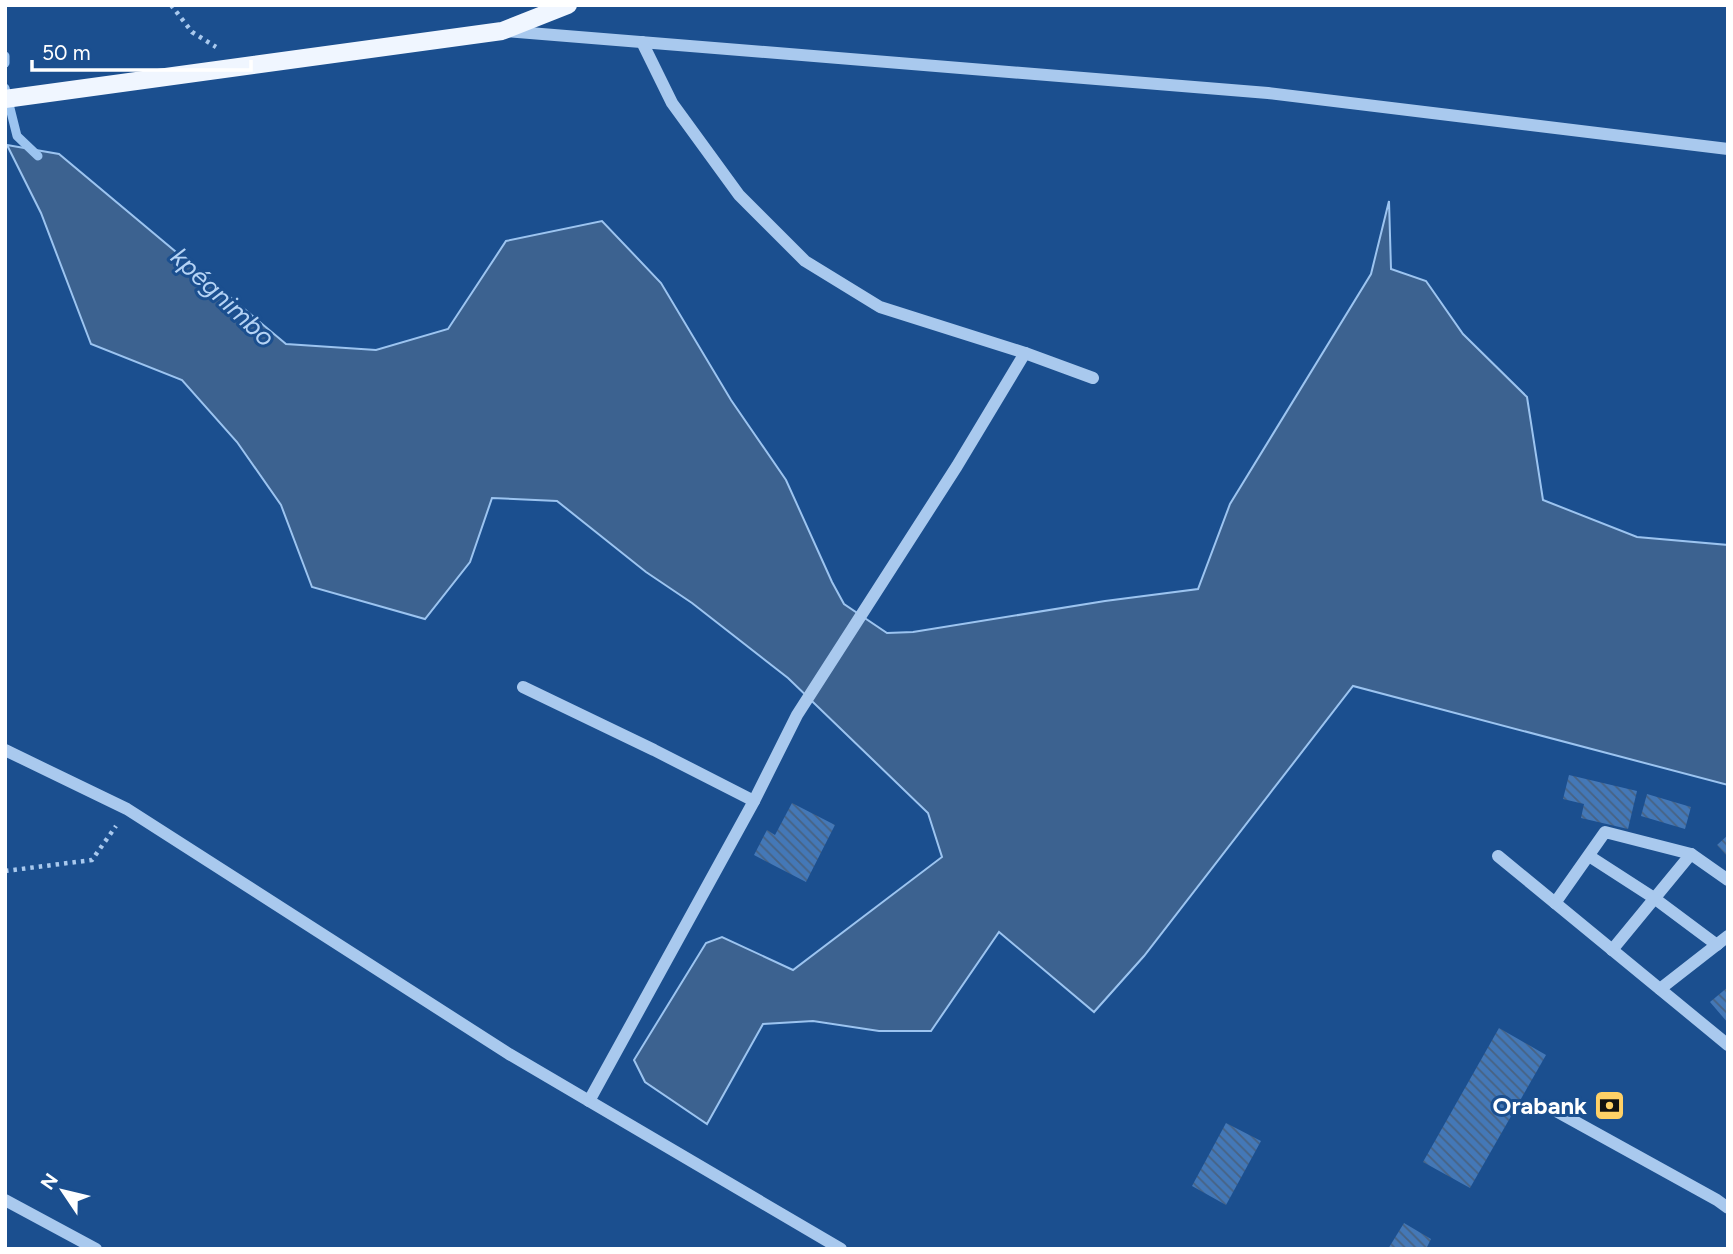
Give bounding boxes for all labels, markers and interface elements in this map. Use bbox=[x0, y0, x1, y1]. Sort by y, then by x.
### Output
scale bar bbox=[32, 28, 250, 72]
text: 50 m bbox=[42, 40, 91, 65]
water label: kpégnimbo bbox=[164, 241, 282, 353]
bank icon: Orabank bbox=[1593, 1089, 1627, 1123]
place label: Orabank bbox=[1493, 1091, 1587, 1120]
north arrow bbox=[28, 1156, 98, 1226]
text: N bbox=[36, 1169, 63, 1194]

